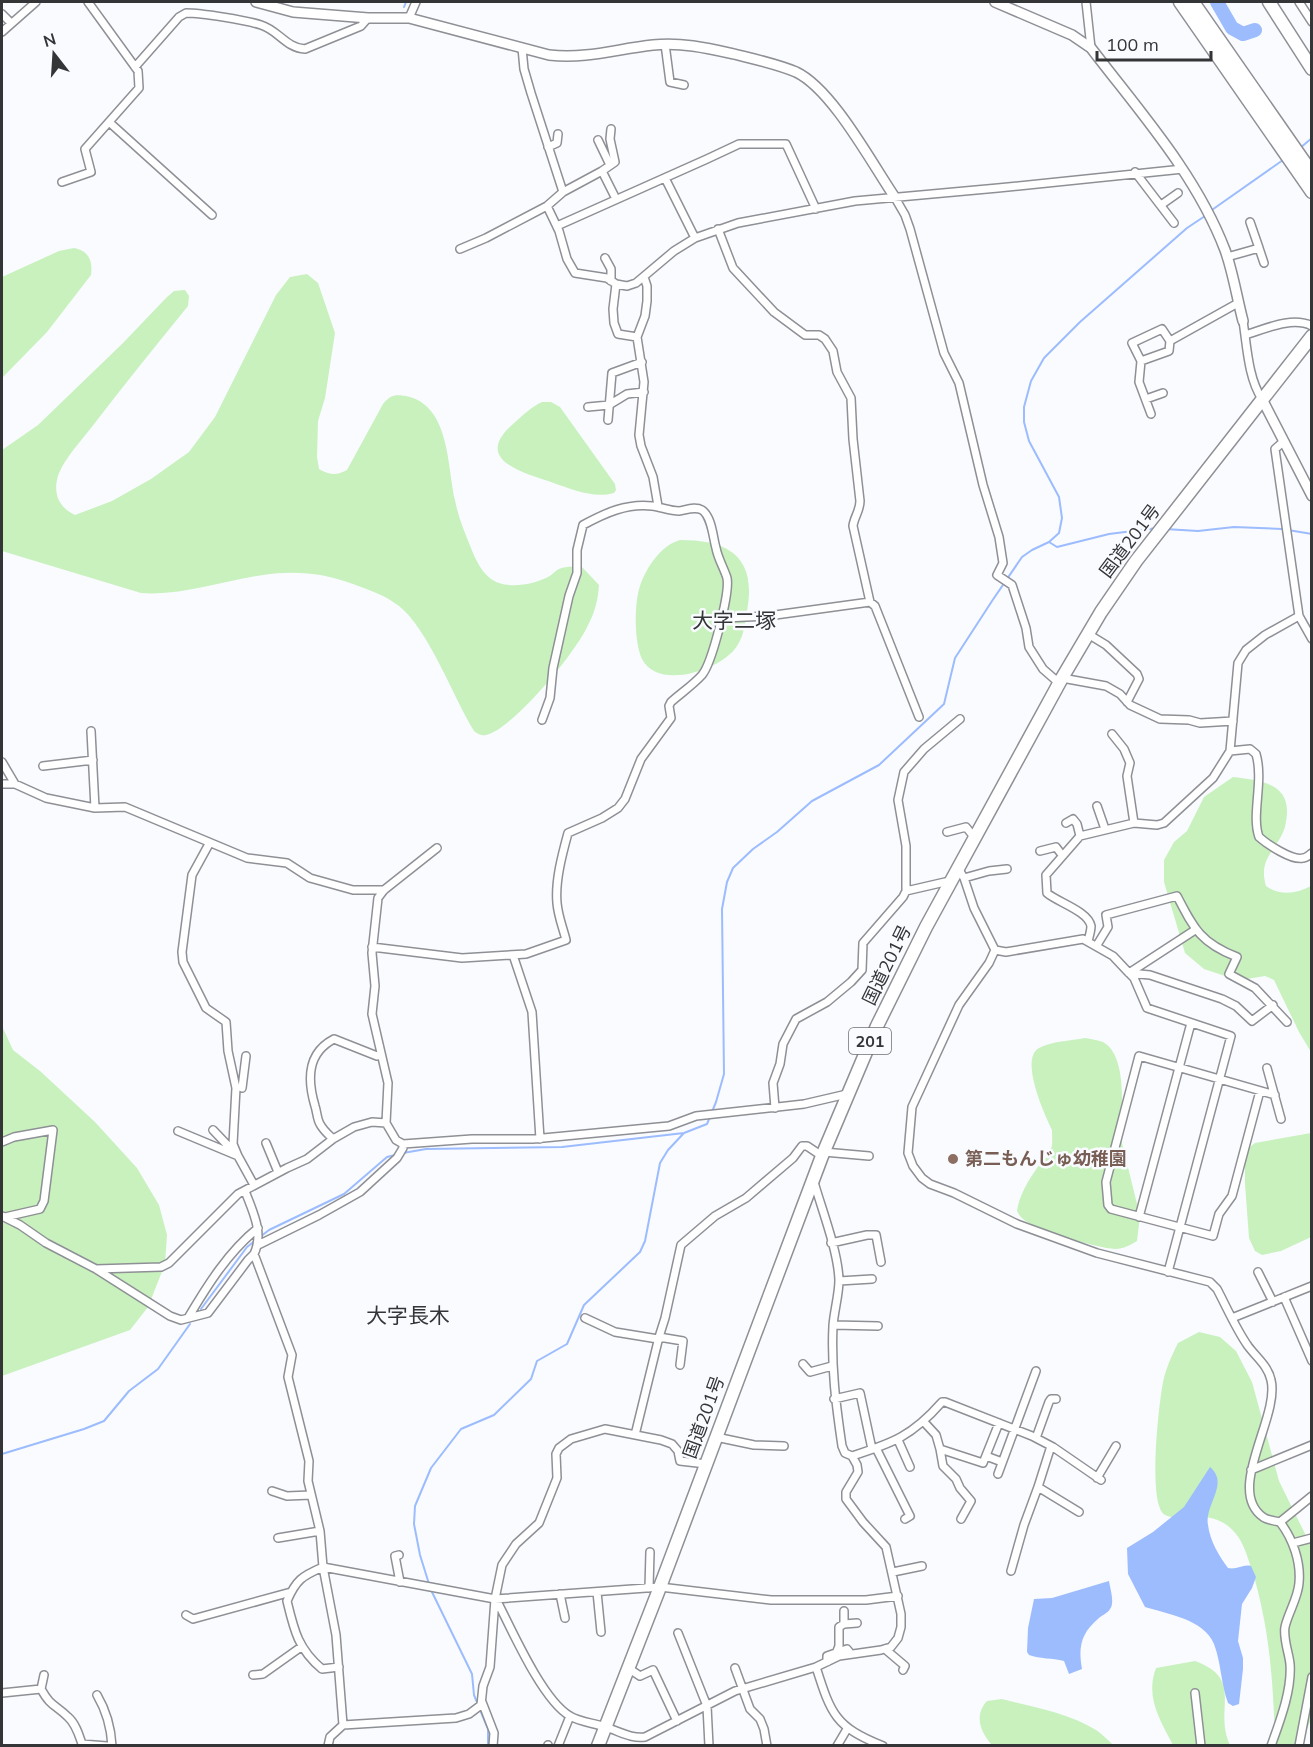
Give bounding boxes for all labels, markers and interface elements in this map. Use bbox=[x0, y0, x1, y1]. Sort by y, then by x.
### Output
north arrow bbox=[24, 24, 84, 84]
scale bar bbox=[1097, 24, 1211, 62]
text: N bbox=[41, 28, 58, 51]
text: 100 m bbox=[1106, 33, 1159, 56]
street label: 国道201号 bbox=[1094, 499, 1165, 582]
district label: 大字二塚 bbox=[692, 607, 776, 633]
street label: 国道201号 bbox=[857, 921, 916, 1009]
road number: 201 bbox=[849, 1028, 891, 1054]
place label: 第二もんじゅ幼稚園 bbox=[965, 1147, 1127, 1170]
marker: 第二もんじゅ幼稚園 bbox=[946, 1152, 960, 1166]
district label: 大字長木 bbox=[366, 1302, 450, 1328]
street label: 国道201号 bbox=[678, 1372, 729, 1461]

